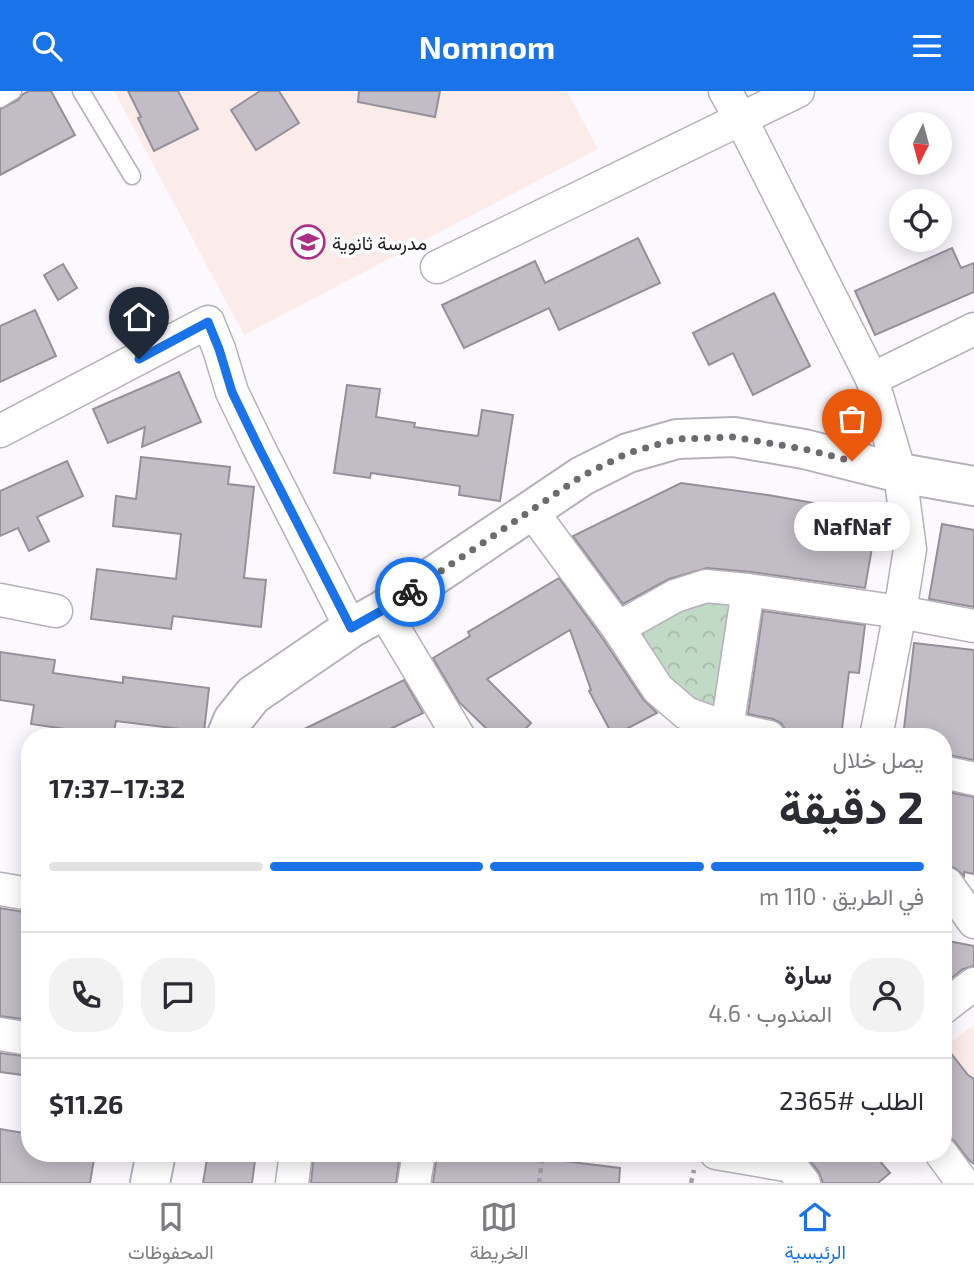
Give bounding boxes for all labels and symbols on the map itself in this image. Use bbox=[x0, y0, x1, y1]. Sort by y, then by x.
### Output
north arrow bbox=[889, 112, 952, 175]
school or university icon: مدرسة ثانوية bbox=[289, 223, 327, 261]
place label: مدرسة ثانوية bbox=[332, 231, 427, 255]
pin bbox=[109, 287, 169, 359]
pin bbox=[822, 389, 882, 461]
callout: NafNaf bbox=[794, 503, 910, 552]
courier bbox=[375, 557, 445, 627]

